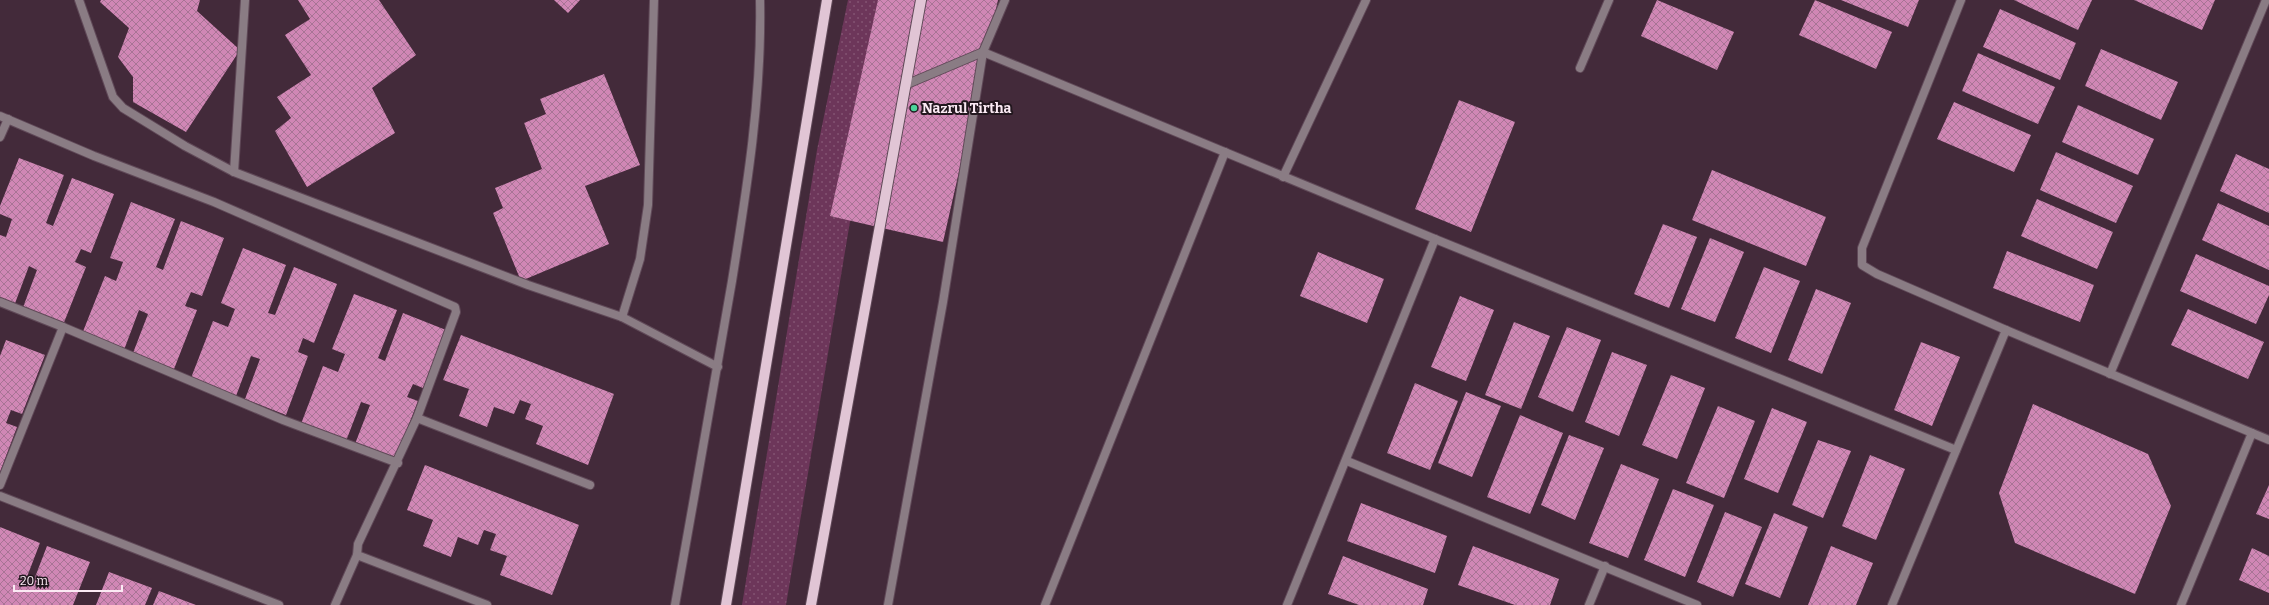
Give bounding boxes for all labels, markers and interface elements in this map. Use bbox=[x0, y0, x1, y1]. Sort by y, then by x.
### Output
place label: Nazrul Tirtha bbox=[922, 100, 1012, 117]
marker: Nazrul Tirtha bbox=[909, 103, 919, 113]
scale bar bbox=[14, 567, 122, 593]
text: 20 m bbox=[20, 574, 49, 588]

